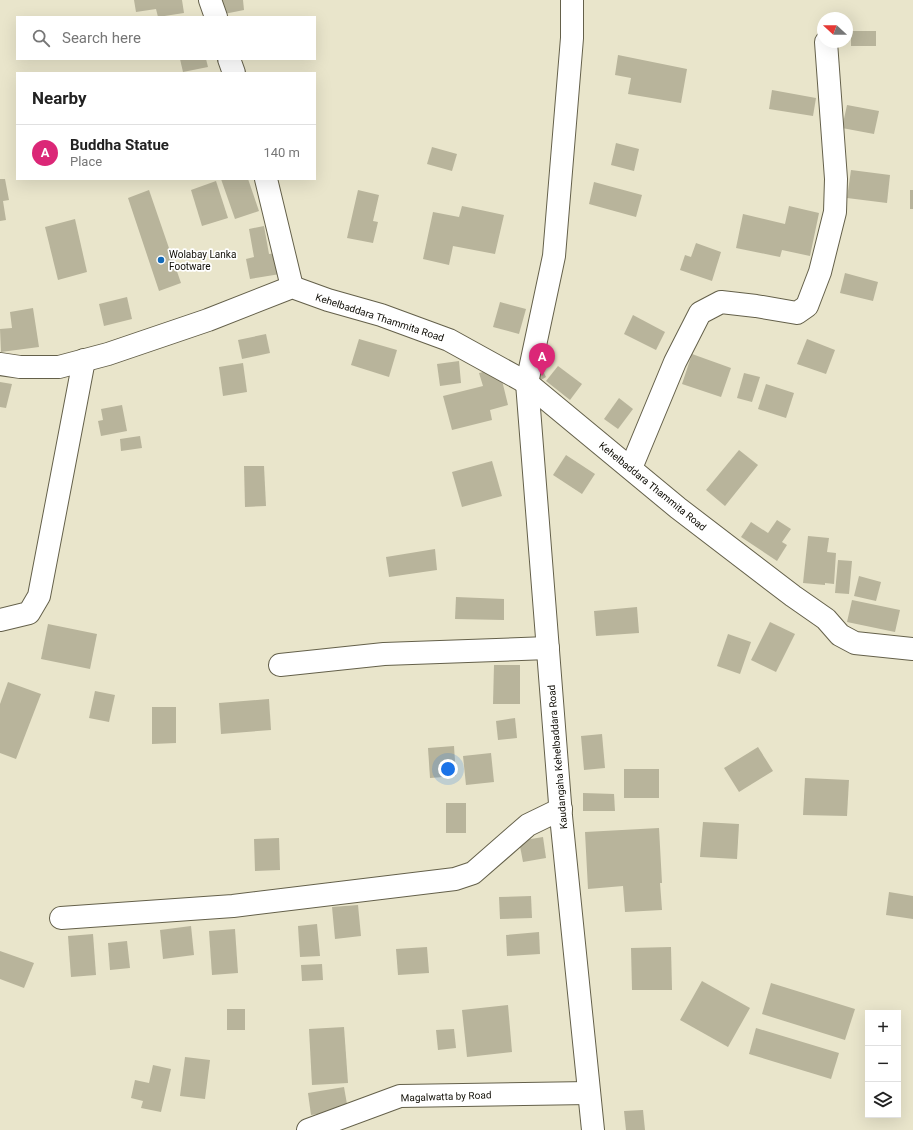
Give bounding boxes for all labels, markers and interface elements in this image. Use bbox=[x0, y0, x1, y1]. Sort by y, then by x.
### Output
north arrow bbox=[817, 12, 853, 48]
search box bbox=[16, 16, 316, 60]
icon: search bbox=[30, 27, 52, 49]
text: Search here bbox=[62, 29, 141, 47]
text: Nearby bbox=[32, 88, 87, 108]
text: Buddha Statue bbox=[70, 136, 169, 154]
text: A bbox=[41, 145, 49, 160]
text: 140 m bbox=[263, 145, 300, 160]
text: Place bbox=[70, 154, 102, 169]
place label: Wolabay Lanka Footware bbox=[169, 249, 236, 272]
marker: Wolabay Lanka Footware bbox=[156, 255, 166, 265]
street label: Kehelbaddara Thammita Road bbox=[314, 291, 445, 343]
pin: A bbox=[529, 343, 555, 376]
street label: Kehelbaddara Thammita Road bbox=[597, 440, 708, 533]
street label: Kaudangaha Kehelbaddara Road bbox=[546, 684, 569, 830]
your location bbox=[438, 759, 458, 779]
map controls bbox=[865, 1010, 901, 1118]
button: + bbox=[865, 1010, 901, 1046]
button: − bbox=[865, 1046, 901, 1082]
button: layers bbox=[865, 1082, 901, 1118]
street label: Magalwatta by Road bbox=[400, 1089, 492, 1104]

